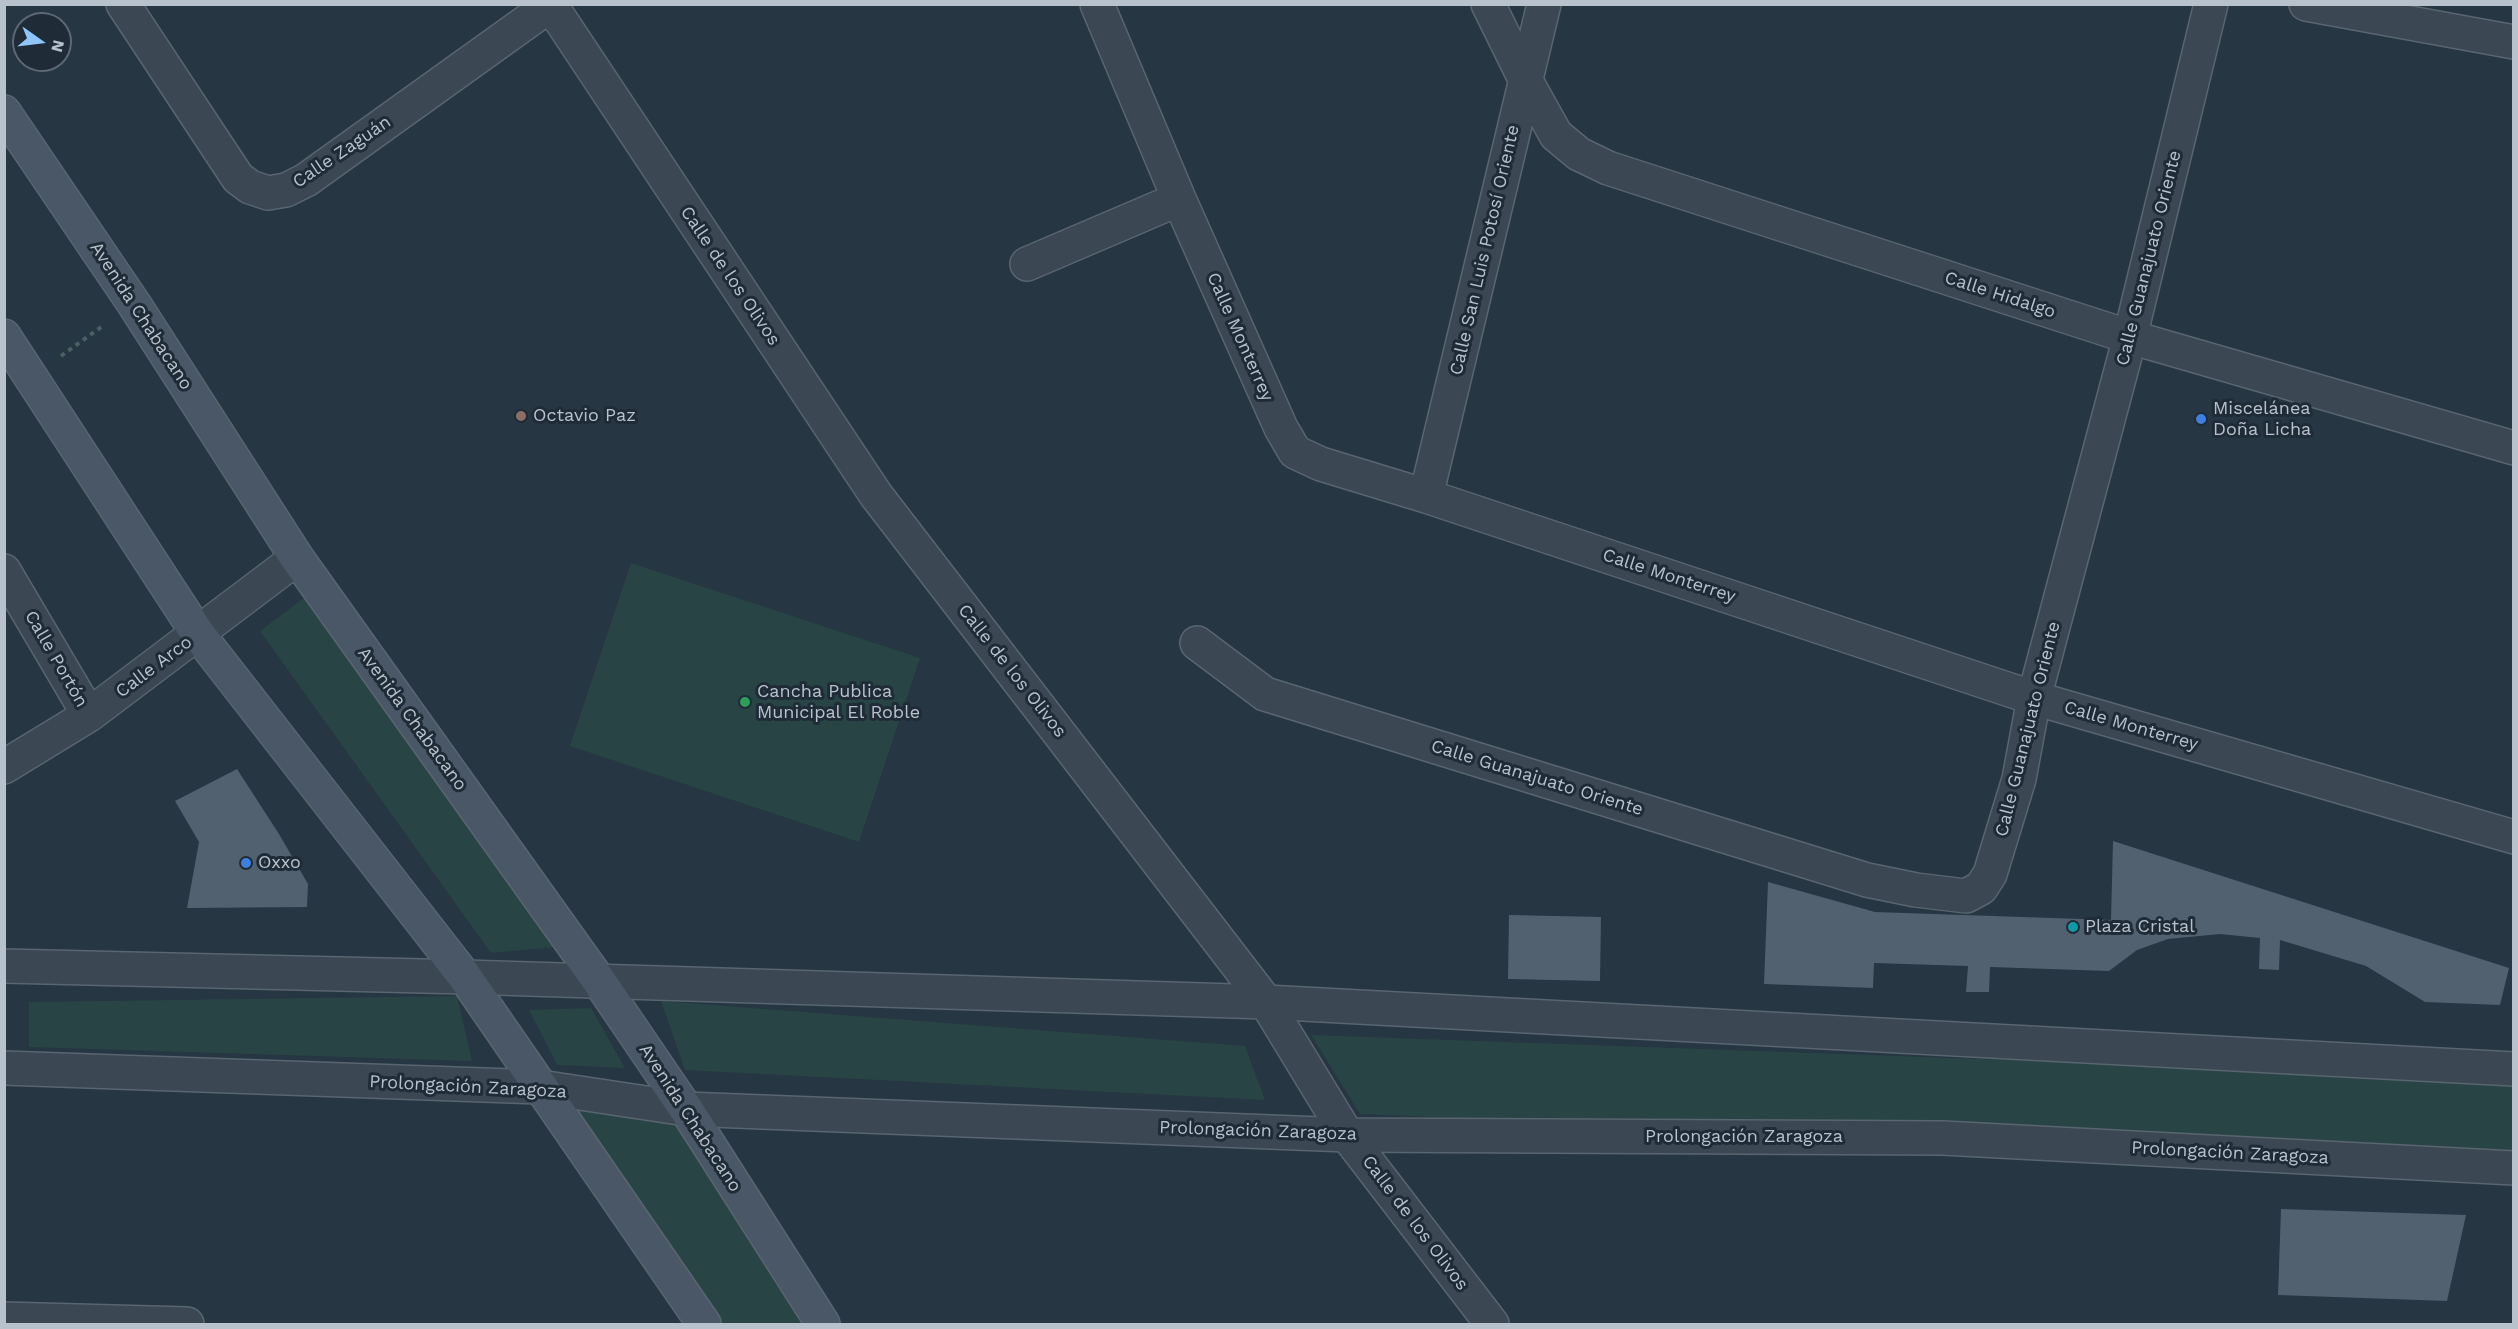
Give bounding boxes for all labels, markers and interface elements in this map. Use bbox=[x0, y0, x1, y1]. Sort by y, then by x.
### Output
north arrow bbox=[12, 12, 72, 72]
text: N bbox=[47, 38, 69, 54]
street label: Calle Zaguán bbox=[289, 111, 395, 193]
street label: Calle San Luis Potosí Oriente bbox=[1446, 123, 1524, 377]
street label: Calle Guanajuato Oriente bbox=[2112, 148, 2186, 368]
street label: Calle de los Olivos bbox=[675, 202, 785, 350]
street label: Avenida Chabacano bbox=[85, 238, 197, 394]
street label: Calle Hidalgo bbox=[1942, 267, 2058, 323]
street label: Calle Monterrey bbox=[1202, 269, 1278, 405]
place label: Miscelánea Doña Licha bbox=[2213, 398, 2311, 440]
place label: Octavio Paz bbox=[533, 405, 636, 427]
marker: Octavio Paz bbox=[514, 409, 528, 423]
marker: Miscelánea Doña Licha bbox=[2194, 412, 2208, 426]
street label: Calle Monterrey bbox=[1600, 544, 1738, 608]
street label: Calle de los Olivos bbox=[953, 600, 1071, 742]
street label: Calle Portón bbox=[20, 607, 92, 711]
street label: Calle Guanajuato Oriente bbox=[1991, 619, 2065, 839]
street label: Calle Arco bbox=[112, 631, 196, 703]
street label: Avenida Chabacano bbox=[353, 643, 471, 795]
place label: Cancha Publica Municipal El Roble bbox=[757, 681, 920, 724]
marker: Cancha Publica Municipal El Roble bbox=[738, 695, 752, 709]
street label: Calle Monterrey bbox=[2061, 697, 2201, 755]
street label: Calle Guanajuato Oriente bbox=[1428, 735, 1646, 821]
place label: Oxxo bbox=[258, 852, 301, 874]
marker: Oxxo bbox=[239, 856, 253, 870]
place label: Plaza Cristal bbox=[2085, 916, 2195, 938]
marker: Plaza Cristal bbox=[2066, 920, 2080, 934]
street label: Avenida Chabacano bbox=[634, 1040, 746, 1196]
street label: Prolongación Zaragoza bbox=[369, 1071, 567, 1103]
street label: Prolongación Zaragoza bbox=[1159, 1117, 1357, 1145]
street label: Prolongación Zaragoza bbox=[1645, 1126, 1843, 1148]
street label: Prolongación Zaragoza bbox=[2131, 1137, 2329, 1169]
street label: Calle de los Olivos bbox=[1357, 1151, 1473, 1295]

